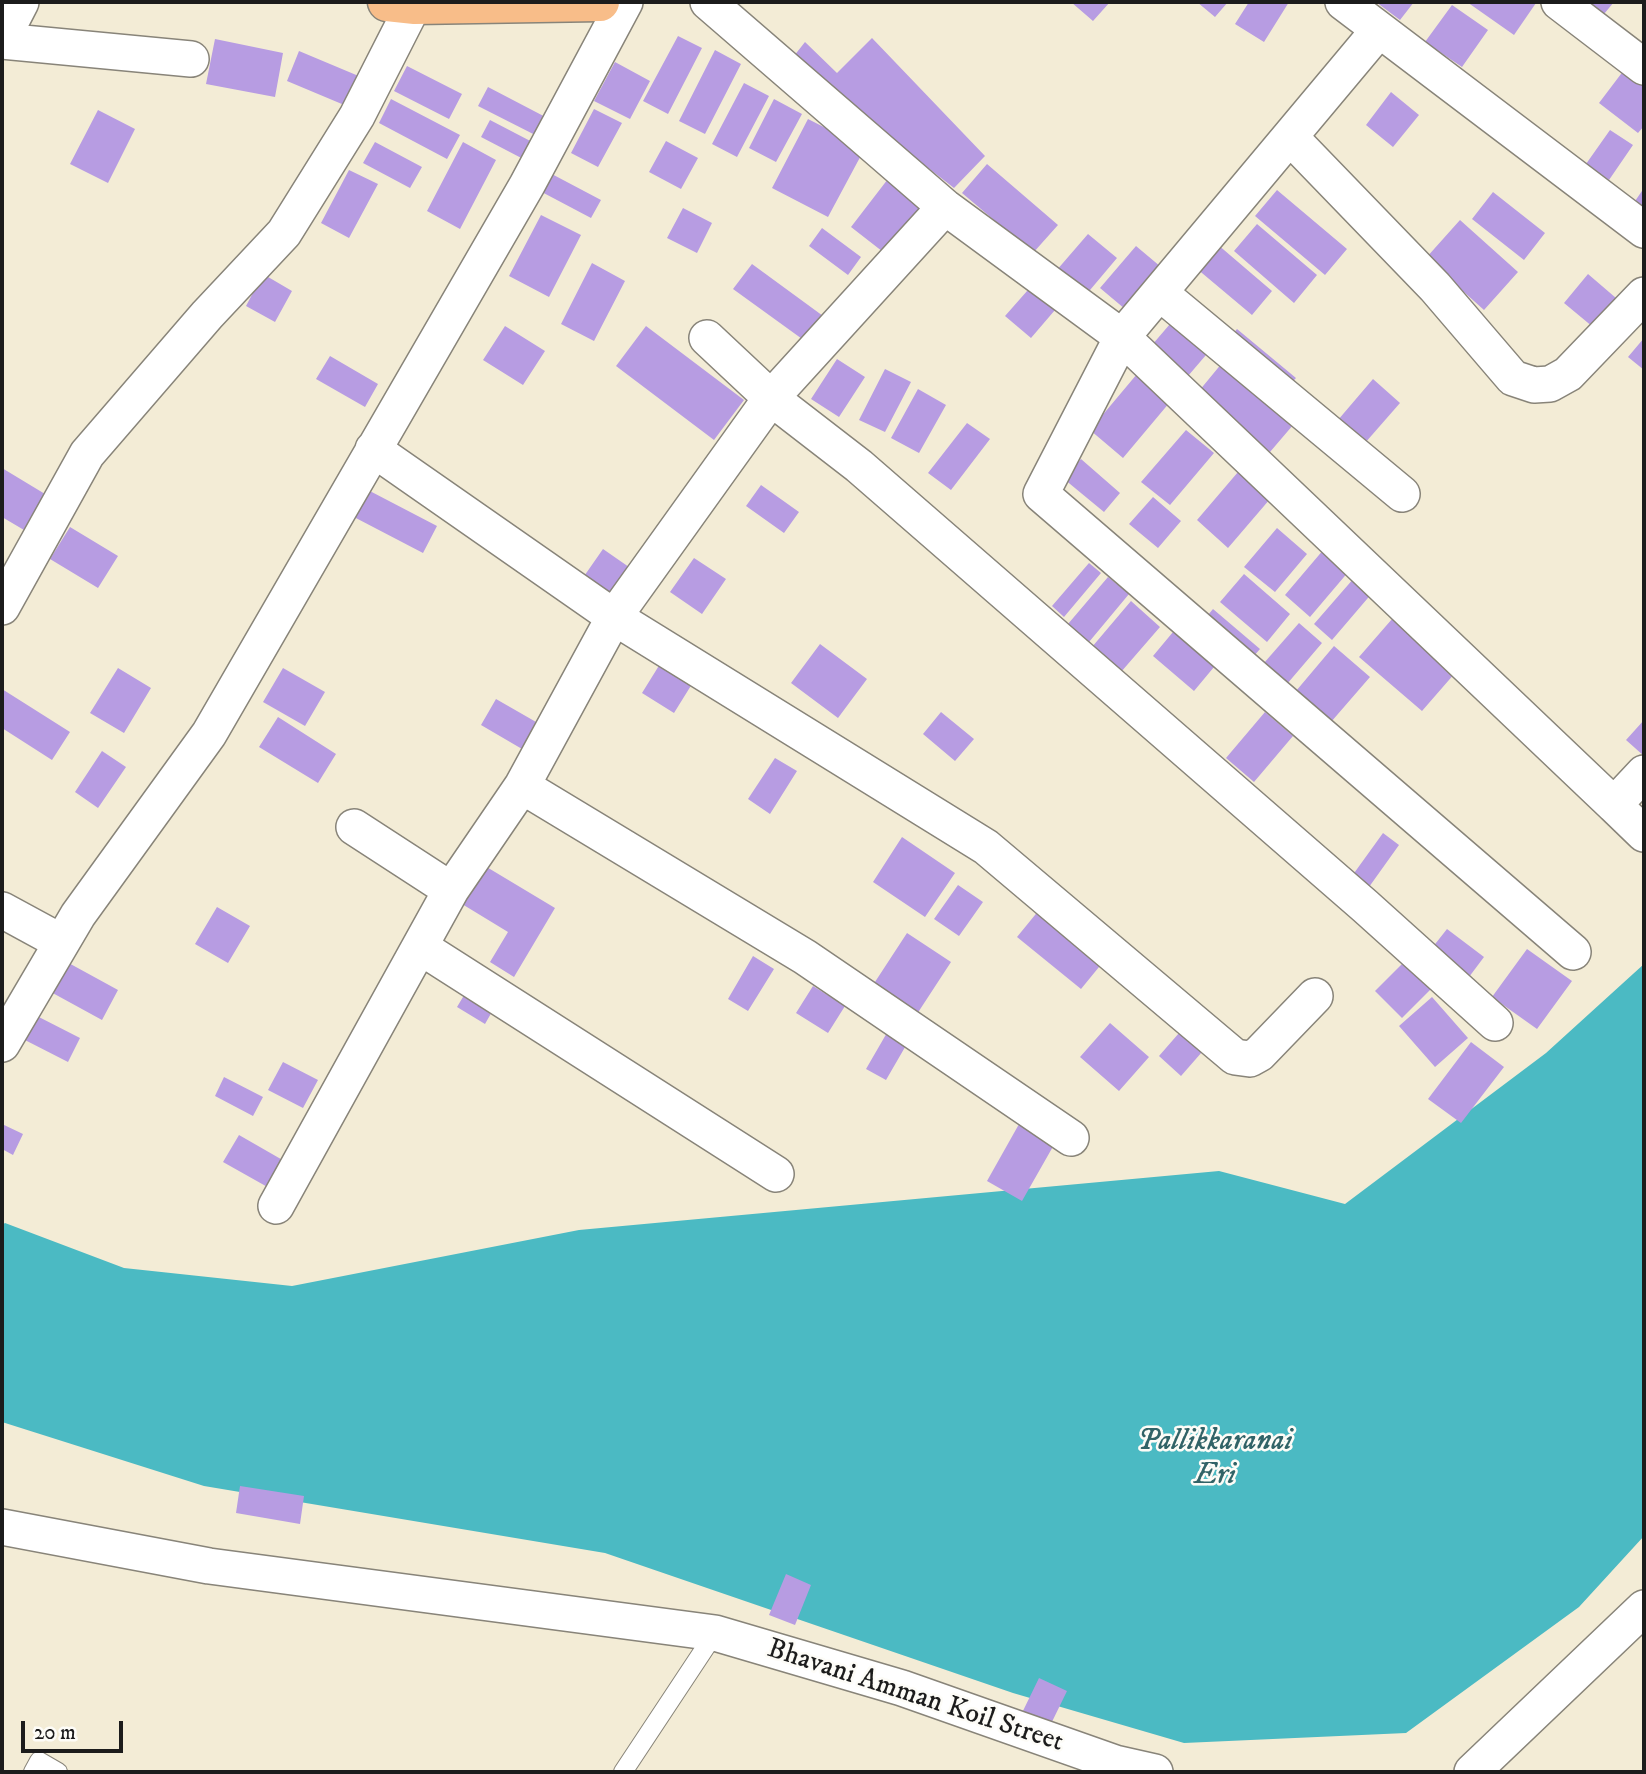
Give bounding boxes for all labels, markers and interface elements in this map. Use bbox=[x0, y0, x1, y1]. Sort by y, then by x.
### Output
water label: Pallikkaranai Eri bbox=[1138, 1425, 1292, 1496]
street label: Bhavani Amman Koil Street bbox=[763, 1633, 1067, 1761]
scale bar bbox=[24, 1708, 126, 1752]
text: 20 m bbox=[34, 1720, 76, 1746]

